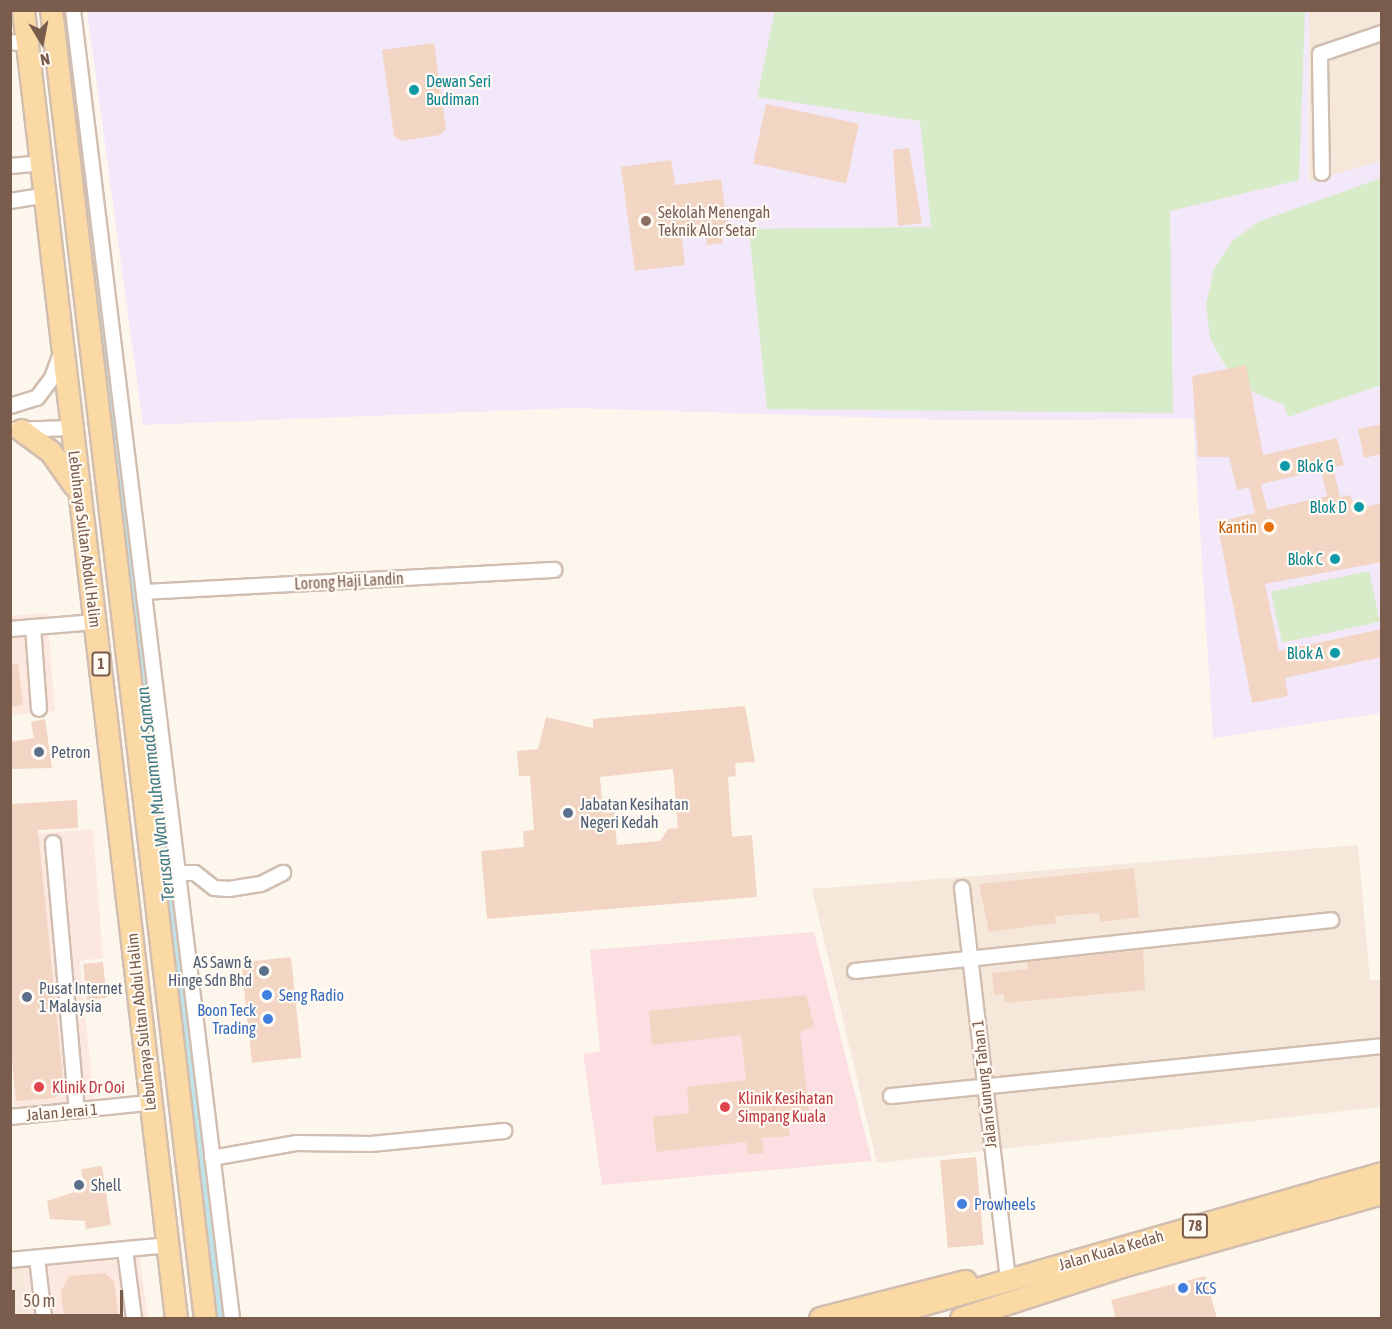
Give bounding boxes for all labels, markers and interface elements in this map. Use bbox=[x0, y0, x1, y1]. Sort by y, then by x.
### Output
north arrow bbox=[12, 12, 72, 72]
text: N bbox=[39, 50, 51, 69]
place label: Dewan Seri Budiman bbox=[426, 71, 491, 109]
marker: Dewan Seri Budiman bbox=[407, 83, 421, 97]
place label: Sekolah Menengah Teknik Alor Setar bbox=[658, 202, 770, 240]
marker: Sekolah Menengah Teknik Alor Setar bbox=[639, 214, 653, 228]
street label: Lebuhraya Sultan Abdul Halim bbox=[65, 449, 105, 629]
place label: Blok G bbox=[1297, 456, 1334, 476]
marker: Blok G bbox=[1278, 459, 1292, 473]
place label: Blok D bbox=[1310, 497, 1347, 517]
marker: Blok D bbox=[1352, 500, 1366, 514]
place label: Kantin bbox=[1218, 517, 1257, 537]
marker: Kantin bbox=[1262, 520, 1276, 534]
place label: Blok C bbox=[1287, 549, 1323, 569]
marker: Blok C bbox=[1328, 552, 1342, 566]
street label: Lorong Haji Landin bbox=[294, 569, 404, 593]
place label: Blok A bbox=[1287, 643, 1323, 663]
marker: Blok A bbox=[1328, 646, 1342, 660]
road number: 1 bbox=[90, 652, 112, 676]
water label: Terusan Wan Muhammad Saman bbox=[132, 685, 180, 903]
place label: Petron bbox=[51, 742, 91, 762]
marker: Petron bbox=[32, 745, 46, 759]
place label: Jabatan Kesihatan Negeri Kedah bbox=[580, 794, 689, 832]
marker: Jabatan Kesihatan Negeri Kedah bbox=[561, 806, 575, 820]
street label: Lebuhraya Sultan Abdul Halim bbox=[122, 932, 160, 1112]
place label: AS Sawn & Hinge Sdn Bhd bbox=[168, 952, 252, 990]
marker: AS Sawn & Hinge Sdn Bhd bbox=[257, 964, 271, 978]
place label: Pusat Internet 1 Malaysia bbox=[39, 978, 122, 1016]
place label: Seng Radio bbox=[279, 985, 344, 1005]
marker: Seng Radio bbox=[260, 988, 274, 1002]
marker: Pusat Internet 1 Malaysia bbox=[20, 990, 34, 1004]
place label: Boon Teck Trading bbox=[197, 1000, 256, 1038]
marker: Boon Teck Trading bbox=[261, 1012, 275, 1026]
street label: Jalan Gunung Tahan 1 bbox=[968, 1019, 1000, 1149]
place label: Klinik Dr Ooi bbox=[52, 1077, 125, 1097]
marker: Klinik Dr Ooi bbox=[30, 1078, 48, 1096]
place label: Klinik Kesihatan Simpang Kuala bbox=[738, 1088, 834, 1126]
marker: Klinik Kesihatan Simpang Kuala bbox=[716, 1098, 734, 1116]
street label: Jalan Jerai 1 bbox=[25, 1099, 99, 1125]
place label: Shell bbox=[91, 1175, 121, 1195]
marker: Shell bbox=[72, 1178, 86, 1192]
place label: Prowheels bbox=[974, 1194, 1036, 1214]
marker: Prowheels bbox=[955, 1197, 969, 1211]
road number: 78 bbox=[1182, 1214, 1208, 1238]
street label: Jalan Kuala Kedah bbox=[1056, 1226, 1166, 1274]
scale bar bbox=[15, 1278, 126, 1316]
place label: KCS bbox=[1195, 1278, 1216, 1298]
marker: KCS bbox=[1176, 1281, 1190, 1295]
text: 50 m bbox=[23, 1290, 55, 1311]

